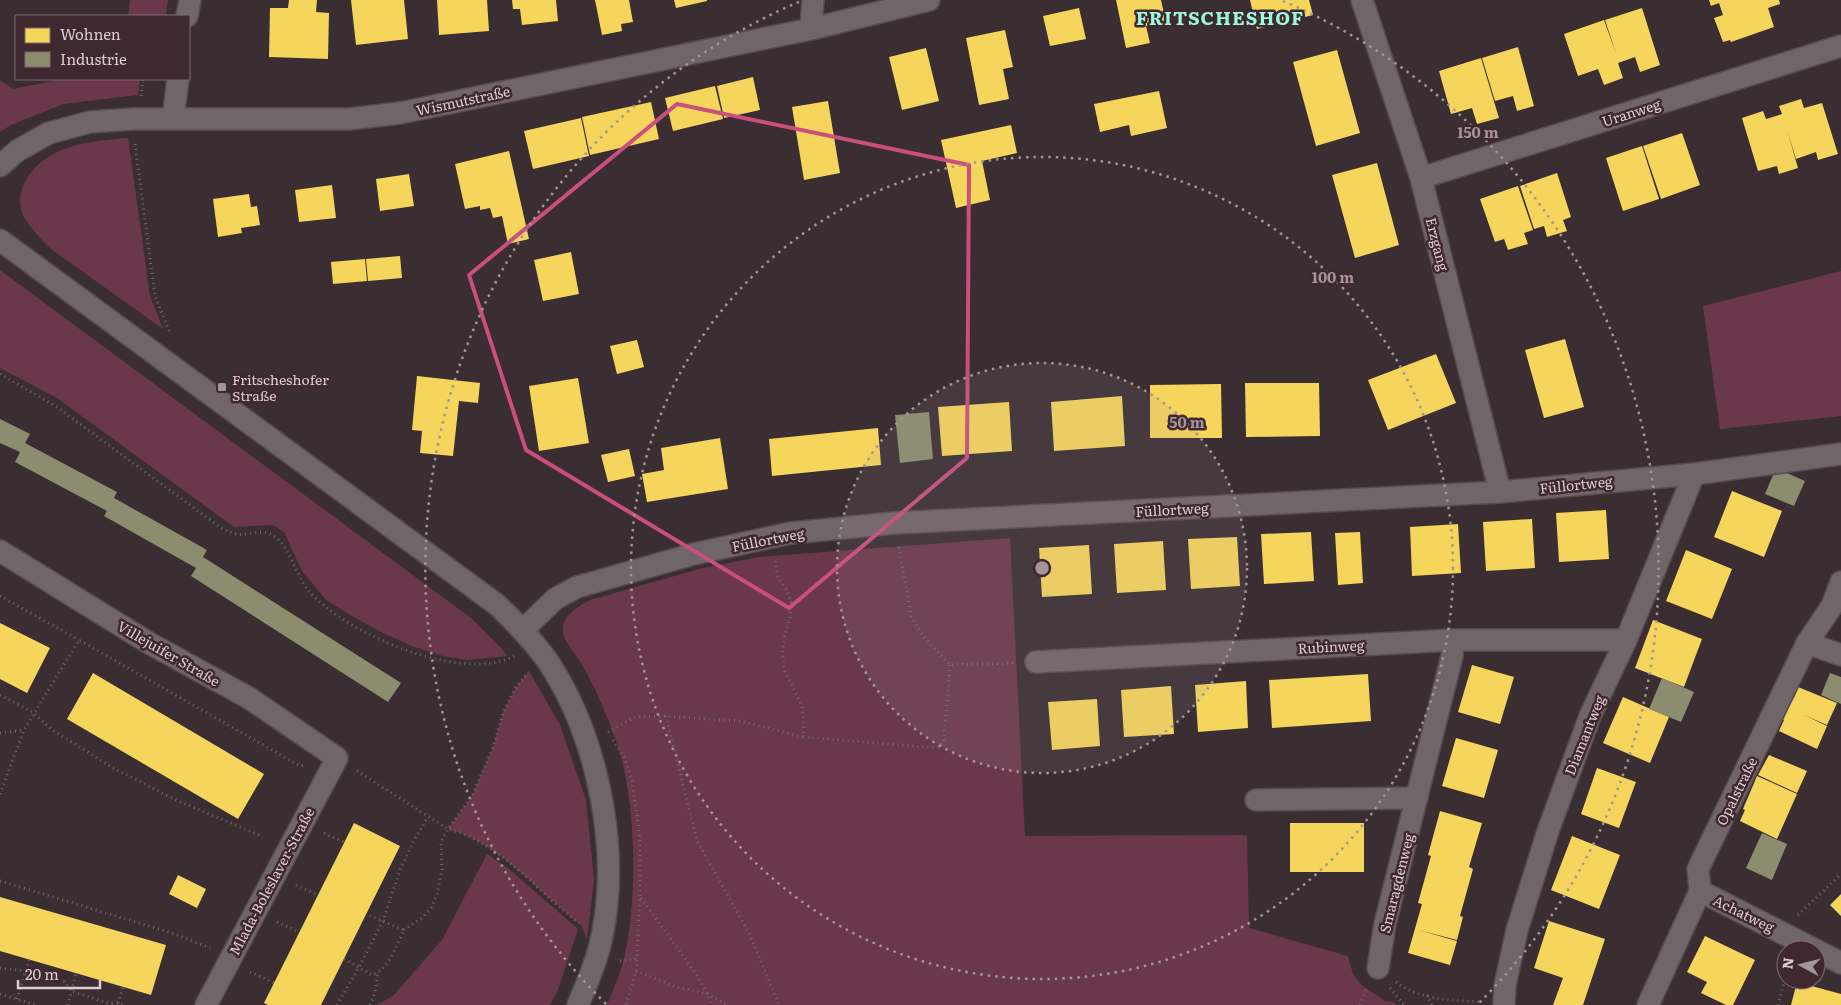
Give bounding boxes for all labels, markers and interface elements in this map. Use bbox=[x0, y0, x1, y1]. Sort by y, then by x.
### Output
district label: FRITSCHESHOF bbox=[1136, 3, 1304, 31]
legend bbox=[15, 15, 190, 80]
text: Wohnen bbox=[60, 22, 121, 45]
text: Industrie bbox=[60, 47, 127, 70]
street label: Wismutstraße bbox=[414, 80, 512, 120]
street label: Uranweg bbox=[1599, 93, 1663, 131]
text: 150 m bbox=[1457, 120, 1499, 143]
street label: Erzgang bbox=[1422, 215, 1454, 273]
text: 100 m bbox=[1312, 265, 1354, 288]
place label: Fritscheshofer Straße bbox=[232, 369, 329, 405]
marker: Fritscheshofer Straße bbox=[216, 381, 228, 393]
text: 50 m bbox=[1169, 410, 1205, 433]
street label: Füllortweg bbox=[1538, 470, 1614, 498]
street label: Füllortweg bbox=[1135, 497, 1209, 521]
street label: Füllortweg bbox=[730, 522, 806, 556]
centre of rings bbox=[1033, 559, 1051, 577]
street label: Villejuifer Straße bbox=[114, 615, 224, 691]
street label: Rubinweg bbox=[1297, 634, 1365, 658]
street label: Diamantweg bbox=[1559, 692, 1609, 778]
street label: Opalstraße bbox=[1711, 753, 1761, 829]
street label: Mlada-Boleslaver-Straße bbox=[224, 804, 318, 958]
street label: Smaragdenweg bbox=[1374, 831, 1418, 935]
street label: Achatweg bbox=[1710, 890, 1778, 936]
north arrow bbox=[1776, 940, 1826, 990]
text: N bbox=[1776, 956, 1798, 970]
scale bar bbox=[18, 958, 100, 990]
text: 20 m bbox=[25, 962, 59, 985]

